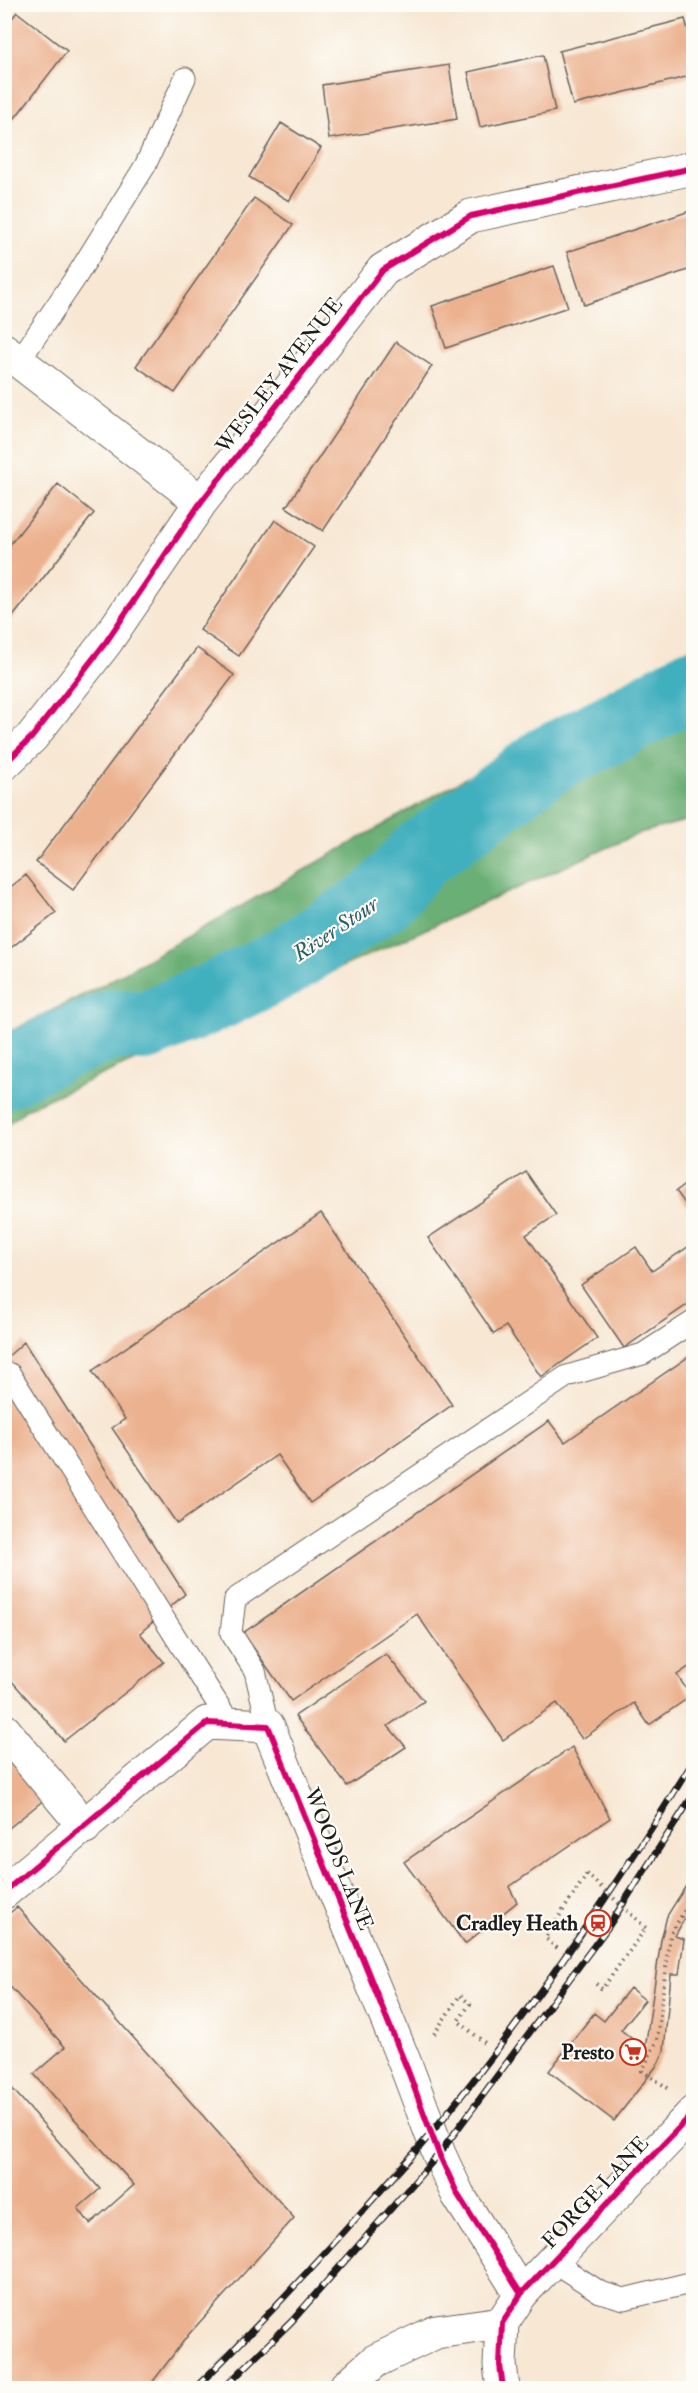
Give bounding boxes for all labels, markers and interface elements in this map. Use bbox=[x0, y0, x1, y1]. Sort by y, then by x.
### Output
street label: WESLEY AVENUE bbox=[209, 292, 349, 460]
water label: River Stour bbox=[287, 889, 385, 968]
street label: WOODS LANE bbox=[297, 1783, 379, 1934]
station icon: Cradley Heath bbox=[583, 1908, 613, 1938]
place label: Cradley Heath bbox=[456, 1910, 578, 1937]
supermarket icon: Presto bbox=[618, 2037, 648, 2067]
place label: Presto bbox=[561, 2039, 614, 2066]
street label: FORGE LANE bbox=[536, 2130, 655, 2254]

